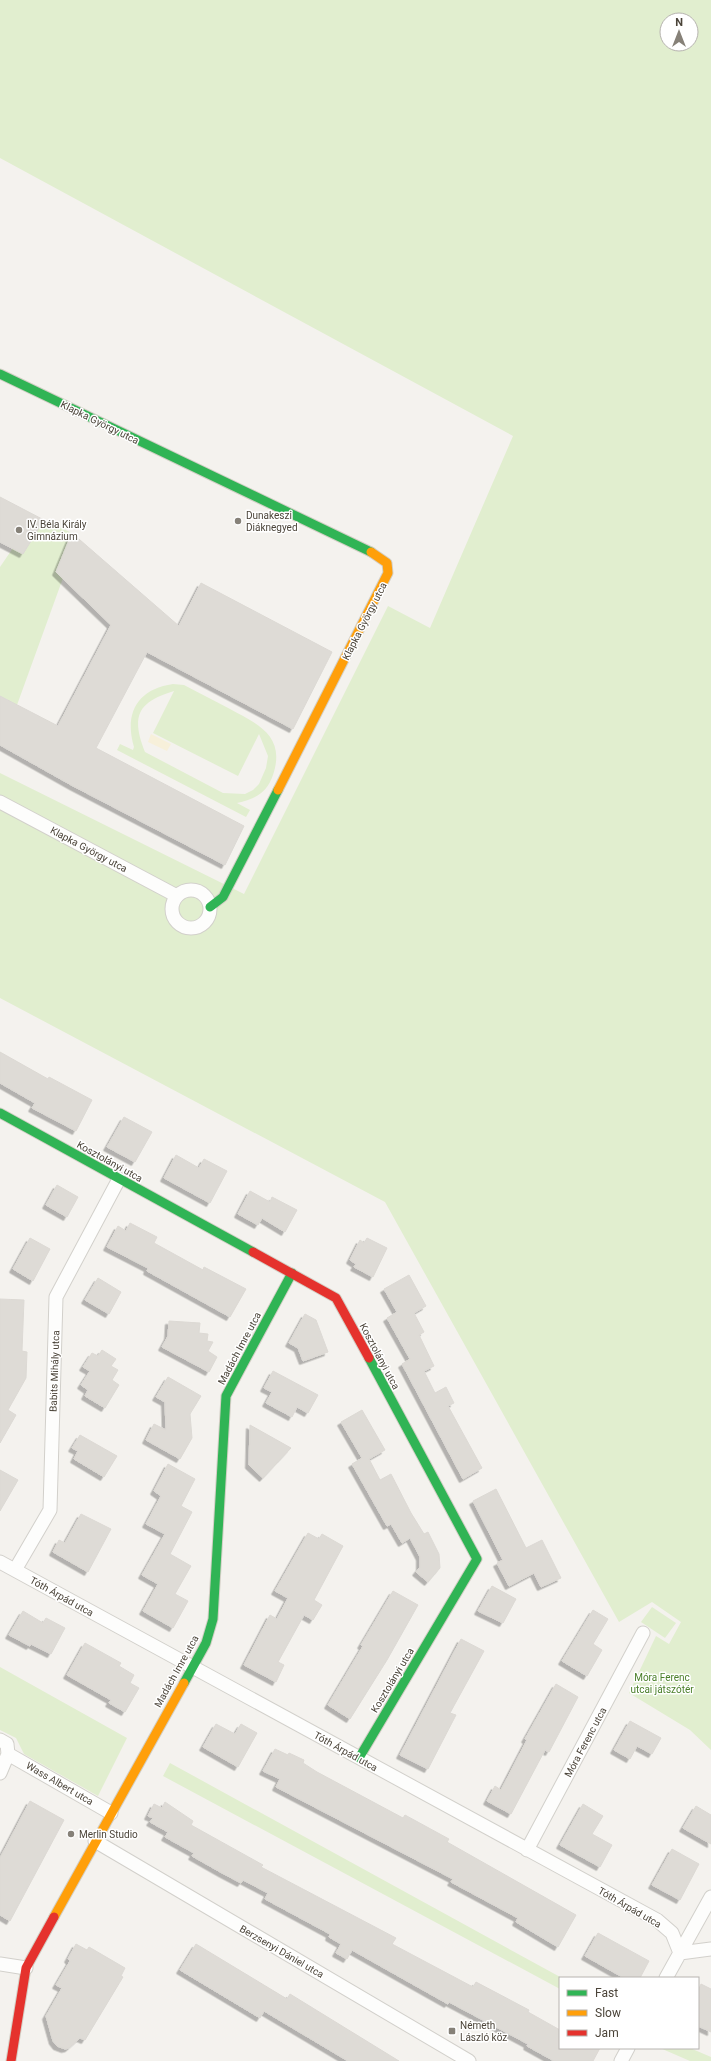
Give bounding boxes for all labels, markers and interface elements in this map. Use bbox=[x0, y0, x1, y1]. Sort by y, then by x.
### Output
north arrow bbox=[659, 12, 699, 52]
text: N bbox=[675, 16, 683, 29]
street label: Klapka György utca bbox=[59, 399, 141, 446]
place label: Dunakeszi Diáknegyed bbox=[246, 510, 298, 533]
marker: Dunakeszi Diáknegyed bbox=[233, 516, 243, 526]
place label: IV. Béla Király Gimnázium bbox=[27, 519, 87, 542]
marker: IV. Béla Király Gimnázium bbox=[14, 525, 24, 535]
street label: Klapka György utca bbox=[340, 581, 389, 662]
street label: Klapka György utca bbox=[48, 825, 129, 874]
street label: Kosztolányi utca bbox=[75, 1139, 144, 1184]
street label: Madách Imre utca bbox=[216, 1310, 263, 1386]
street label: Kosztolányi utca bbox=[357, 1321, 402, 1391]
street label: Babits Mihály utca bbox=[48, 1330, 61, 1412]
street label: Tóth Árpád utca bbox=[28, 1574, 96, 1618]
street label: Madách Imre utca bbox=[152, 1633, 201, 1709]
street label: Kosztolányi utca bbox=[369, 1646, 416, 1715]
park label: Móra Ferenc utcai játszótér bbox=[630, 1672, 694, 1695]
street label: Móra Ferenc utca bbox=[562, 1705, 609, 1779]
street label: Tóth Árpád utca bbox=[312, 1729, 380, 1773]
street label: Wass Albert utca bbox=[24, 1760, 95, 1807]
marker: Merlin Studio bbox=[66, 1829, 76, 1839]
place label: Merlin Studio bbox=[79, 1829, 138, 1840]
street label: Tóth Árpád utca bbox=[596, 1884, 664, 1930]
street label: Berzsenyi Dániel utca bbox=[238, 1923, 326, 1980]
legend bbox=[559, 1977, 699, 2049]
text: Fast bbox=[595, 1986, 618, 2000]
text: Slow bbox=[595, 2006, 621, 2020]
place label: Németh László köz bbox=[460, 2020, 507, 2043]
marker: Németh László köz bbox=[447, 2026, 457, 2036]
text: Jam bbox=[595, 2026, 619, 2040]

